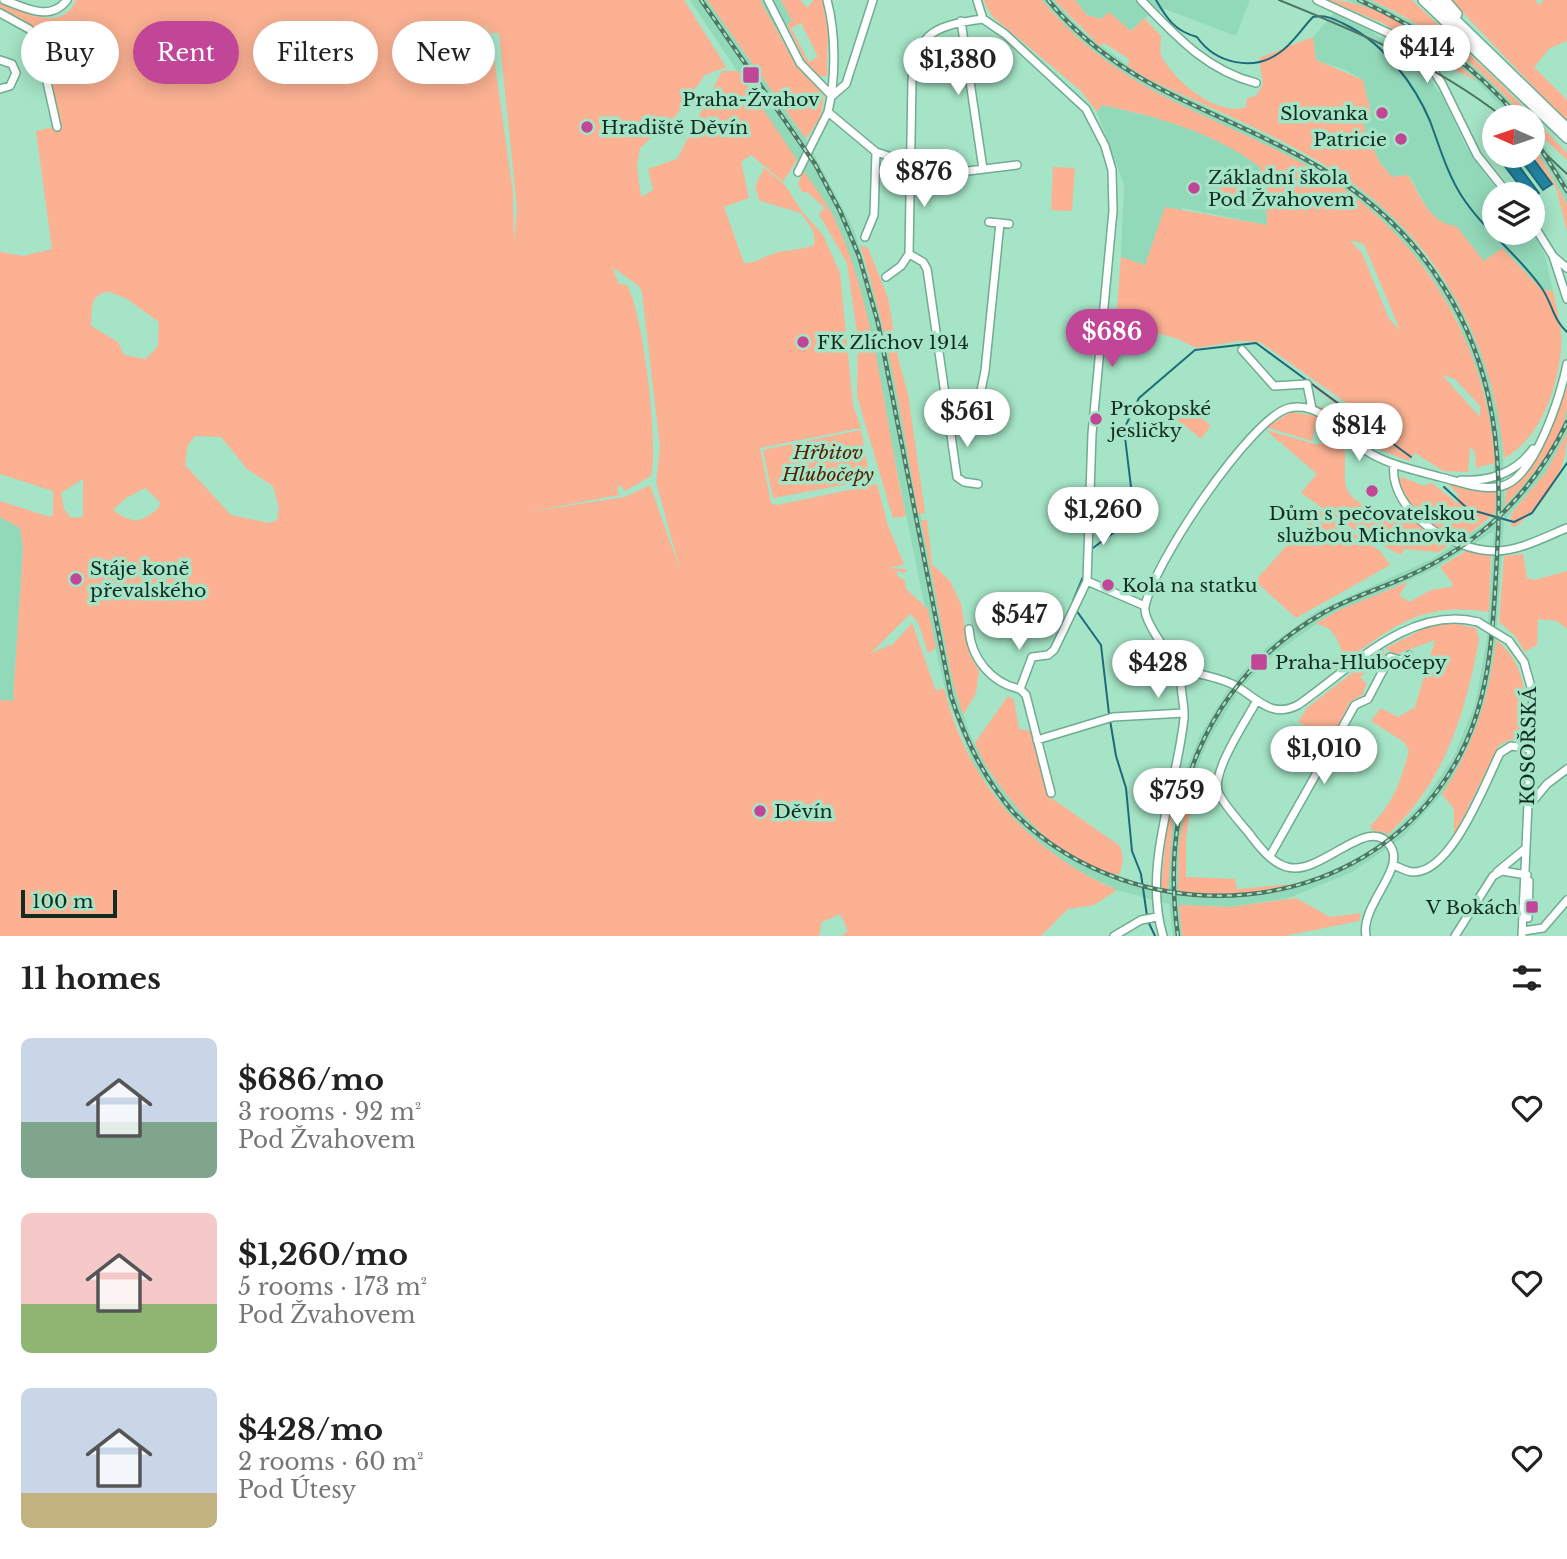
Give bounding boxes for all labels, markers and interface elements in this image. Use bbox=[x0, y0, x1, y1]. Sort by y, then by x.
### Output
chip: Buy bbox=[21, 21, 119, 84]
chip: Rent bbox=[133, 21, 239, 84]
chip: Filters bbox=[253, 21, 378, 84]
chip: New bbox=[392, 21, 495, 84]
pin: $414 bbox=[1386, 25, 1468, 85]
text: $414 bbox=[1399, 34, 1455, 62]
pin: $1,380 bbox=[901, 38, 1015, 97]
text: $1,380 bbox=[919, 46, 997, 74]
marker: Praha-Žvahov bbox=[741, 65, 761, 85]
place label: Praha-Žvahov bbox=[682, 88, 820, 111]
place label: Slovanka bbox=[1280, 102, 1368, 125]
marker: Slovanka bbox=[1374, 105, 1390, 121]
north arrow bbox=[1482, 105, 1545, 168]
map controls bbox=[1482, 105, 1545, 245]
place label: Hradiště Děvín bbox=[601, 116, 748, 139]
marker: Hradiště Děvín bbox=[579, 119, 595, 135]
place label: Patricie bbox=[1313, 128, 1387, 151]
marker: Patricie bbox=[1393, 131, 1409, 147]
pin: $876 bbox=[883, 150, 965, 209]
text: $876 bbox=[896, 158, 952, 186]
place label: Základní škola Pod Žvahovem bbox=[1208, 166, 1355, 211]
marker: Základní škola Pod Žvahovem bbox=[1186, 180, 1202, 196]
button: layers bbox=[1482, 182, 1545, 245]
pin: $686 bbox=[1071, 310, 1153, 369]
text: $686 bbox=[1082, 318, 1142, 346]
place label: FK Zlíchov 1914 bbox=[817, 331, 969, 354]
marker: FK Zlíchov 1914 bbox=[795, 334, 811, 350]
pin: $561 bbox=[926, 390, 1008, 449]
place label: Prokopské jesličky bbox=[1107, 397, 1211, 442]
text: $561 bbox=[940, 398, 994, 426]
pin: $814 bbox=[1318, 404, 1400, 463]
marker: Prokopské jesličky bbox=[1088, 411, 1104, 427]
text: $814 bbox=[1332, 412, 1386, 440]
park label: Hřbitov Hlubočepy bbox=[781, 441, 874, 486]
marker: Dům s pečovatelskou službou Michnovka bbox=[1364, 483, 1380, 499]
pin: $1,260 bbox=[1046, 488, 1160, 547]
text: $1,260 bbox=[1064, 496, 1142, 524]
place label: Dům s pečovatelskou službou Michnovka bbox=[1269, 502, 1475, 547]
place label: Stáje koně převalského bbox=[90, 557, 207, 602]
marker: Stáje koně převalského bbox=[68, 571, 84, 587]
place label: Kola na statku bbox=[1122, 574, 1258, 597]
marker: Kola na statku bbox=[1100, 577, 1116, 593]
pin: $547 bbox=[978, 592, 1060, 652]
text: $547 bbox=[991, 601, 1047, 629]
pin: $428 bbox=[1117, 640, 1199, 700]
text: $428 bbox=[1128, 649, 1188, 677]
place label: Praha-Hlubočepy bbox=[1275, 651, 1447, 674]
marker: Praha-Hlubočepy bbox=[1249, 652, 1269, 672]
street label: KOSOŘSKÁ bbox=[1516, 686, 1541, 806]
pin: $1,010 bbox=[1267, 726, 1381, 786]
text: $1,010 bbox=[1286, 735, 1362, 763]
pin: $759 bbox=[1136, 768, 1218, 828]
text: $759 bbox=[1149, 777, 1205, 805]
place label: Děvín bbox=[774, 800, 833, 823]
marker: Děvín bbox=[752, 803, 768, 819]
scale bar bbox=[21, 887, 117, 919]
text: 100 m bbox=[32, 890, 93, 913]
place label: V Bokách bbox=[1425, 896, 1518, 919]
marker: V Bokách bbox=[1524, 899, 1540, 915]
icon: filters bbox=[1508, 959, 1546, 997]
text: 11 homes bbox=[21, 960, 161, 997]
text: $686/mo bbox=[238, 1061, 384, 1098]
icon: home bbox=[77, 1066, 161, 1150]
icon: heart bbox=[1508, 1089, 1546, 1127]
text: 3 rooms · 92 m² bbox=[238, 1098, 421, 1126]
text: Pod Žvahovem bbox=[238, 1126, 415, 1154]
text: $1,260/mo bbox=[238, 1236, 408, 1273]
icon: home bbox=[77, 1241, 161, 1325]
icon: heart bbox=[1508, 1264, 1546, 1302]
text: 5 rooms · 173 m² bbox=[238, 1273, 427, 1301]
text: Pod Žvahovem bbox=[238, 1301, 415, 1329]
text: $428/mo bbox=[238, 1411, 383, 1448]
icon: home bbox=[77, 1416, 161, 1500]
icon: heart bbox=[1508, 1439, 1546, 1477]
text: 2 rooms · 60 m² bbox=[238, 1448, 424, 1476]
text: Pod Útesy bbox=[238, 1476, 356, 1504]

